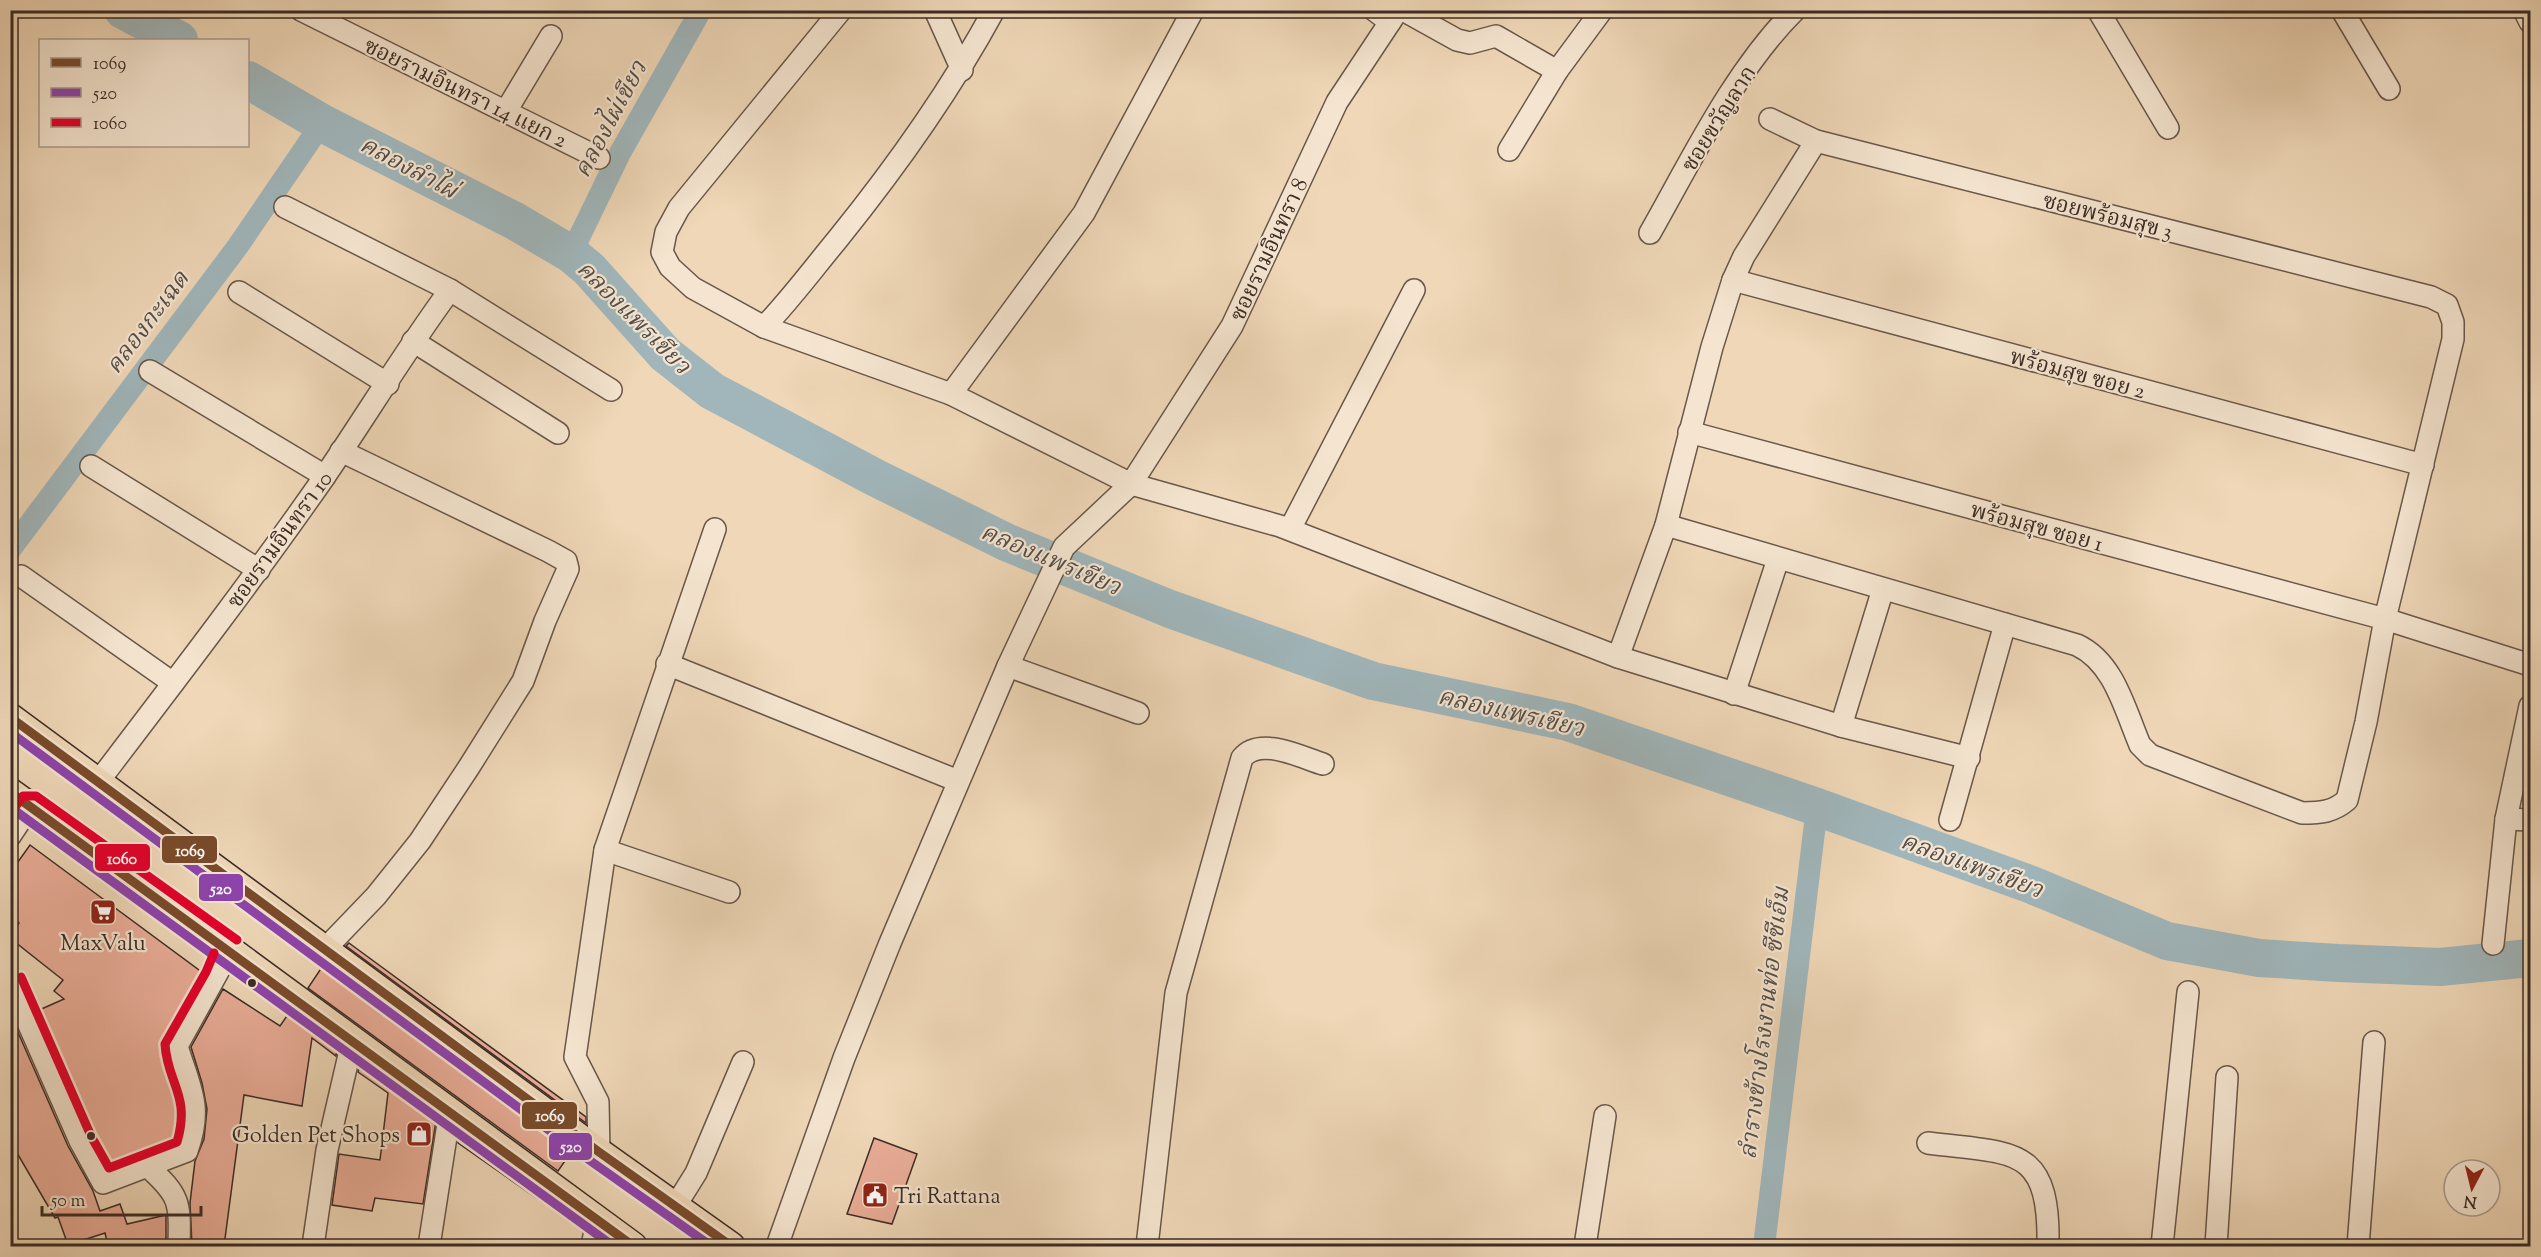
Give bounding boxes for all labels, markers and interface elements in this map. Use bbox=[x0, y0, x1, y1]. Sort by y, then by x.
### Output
street label: ซอยรามอินทรา 14 แยก 2 bbox=[358, 32, 572, 158]
legend bbox=[39, 39, 249, 147]
text: 1069 bbox=[93, 52, 126, 78]
water label: คลองไผ่เขียว bbox=[565, 54, 657, 184]
street label: ซอยขวัญลาก bbox=[1675, 60, 1766, 179]
text: 520 bbox=[92, 82, 117, 108]
text: 1060 bbox=[93, 112, 127, 138]
water label: คลองลำไผ่ bbox=[353, 127, 466, 210]
street label: ซอยรามอินทรา 8 bbox=[1224, 173, 1318, 327]
street label: ซอยพร้อมสุข 3 bbox=[2039, 186, 2176, 249]
water label: คลองแพรเขียว bbox=[568, 254, 698, 383]
water label: คลองกะเฉด bbox=[99, 264, 199, 382]
street label: พร้อมสุข ซอย 2 bbox=[2006, 342, 2148, 409]
street label: ซอยรามอินทรา 10 bbox=[221, 466, 342, 616]
street label: พร้อมสุข ซอย 1 bbox=[1966, 496, 2107, 562]
water label: คลองแพรเขียว bbox=[975, 516, 1126, 606]
water label: คลองแพรเขียว bbox=[1434, 681, 1587, 747]
water label: คลองแพรเขียว bbox=[1896, 825, 2048, 909]
line badge: 1069 bbox=[161, 835, 218, 864]
text: 1069 bbox=[175, 841, 205, 864]
line badge: 1060 bbox=[94, 843, 151, 872]
text: 1060 bbox=[107, 849, 138, 872]
line badge: 520 bbox=[198, 873, 244, 902]
text: 520 bbox=[208, 879, 232, 902]
water label: ลำรางข้างโรงงานท่อ ซีซีเอ็ม bbox=[1730, 884, 1800, 1161]
supermarket icon: MaxValu bbox=[88, 897, 118, 927]
place label: MaxValu bbox=[60, 929, 146, 961]
unlabelled marker bbox=[246, 977, 258, 989]
line badge: 1069 bbox=[521, 1101, 578, 1130]
text: 1069 bbox=[535, 1106, 565, 1129]
shop icon: Golden Pet Shops bbox=[404, 1119, 434, 1149]
place label: Golden Pet Shops bbox=[232, 1121, 400, 1153]
unlabelled marker bbox=[85, 1130, 97, 1142]
line badge: 520 bbox=[548, 1132, 593, 1161]
text: 520 bbox=[558, 1137, 582, 1160]
north arrow bbox=[2442, 1158, 2502, 1218]
scale bar bbox=[42, 1179, 201, 1217]
public building icon: Tri Rattana bbox=[860, 1180, 890, 1210]
place label: Tri Rattana bbox=[894, 1182, 1001, 1214]
text: N bbox=[2463, 1188, 2478, 1213]
text: 50 m bbox=[50, 1189, 86, 1215]

